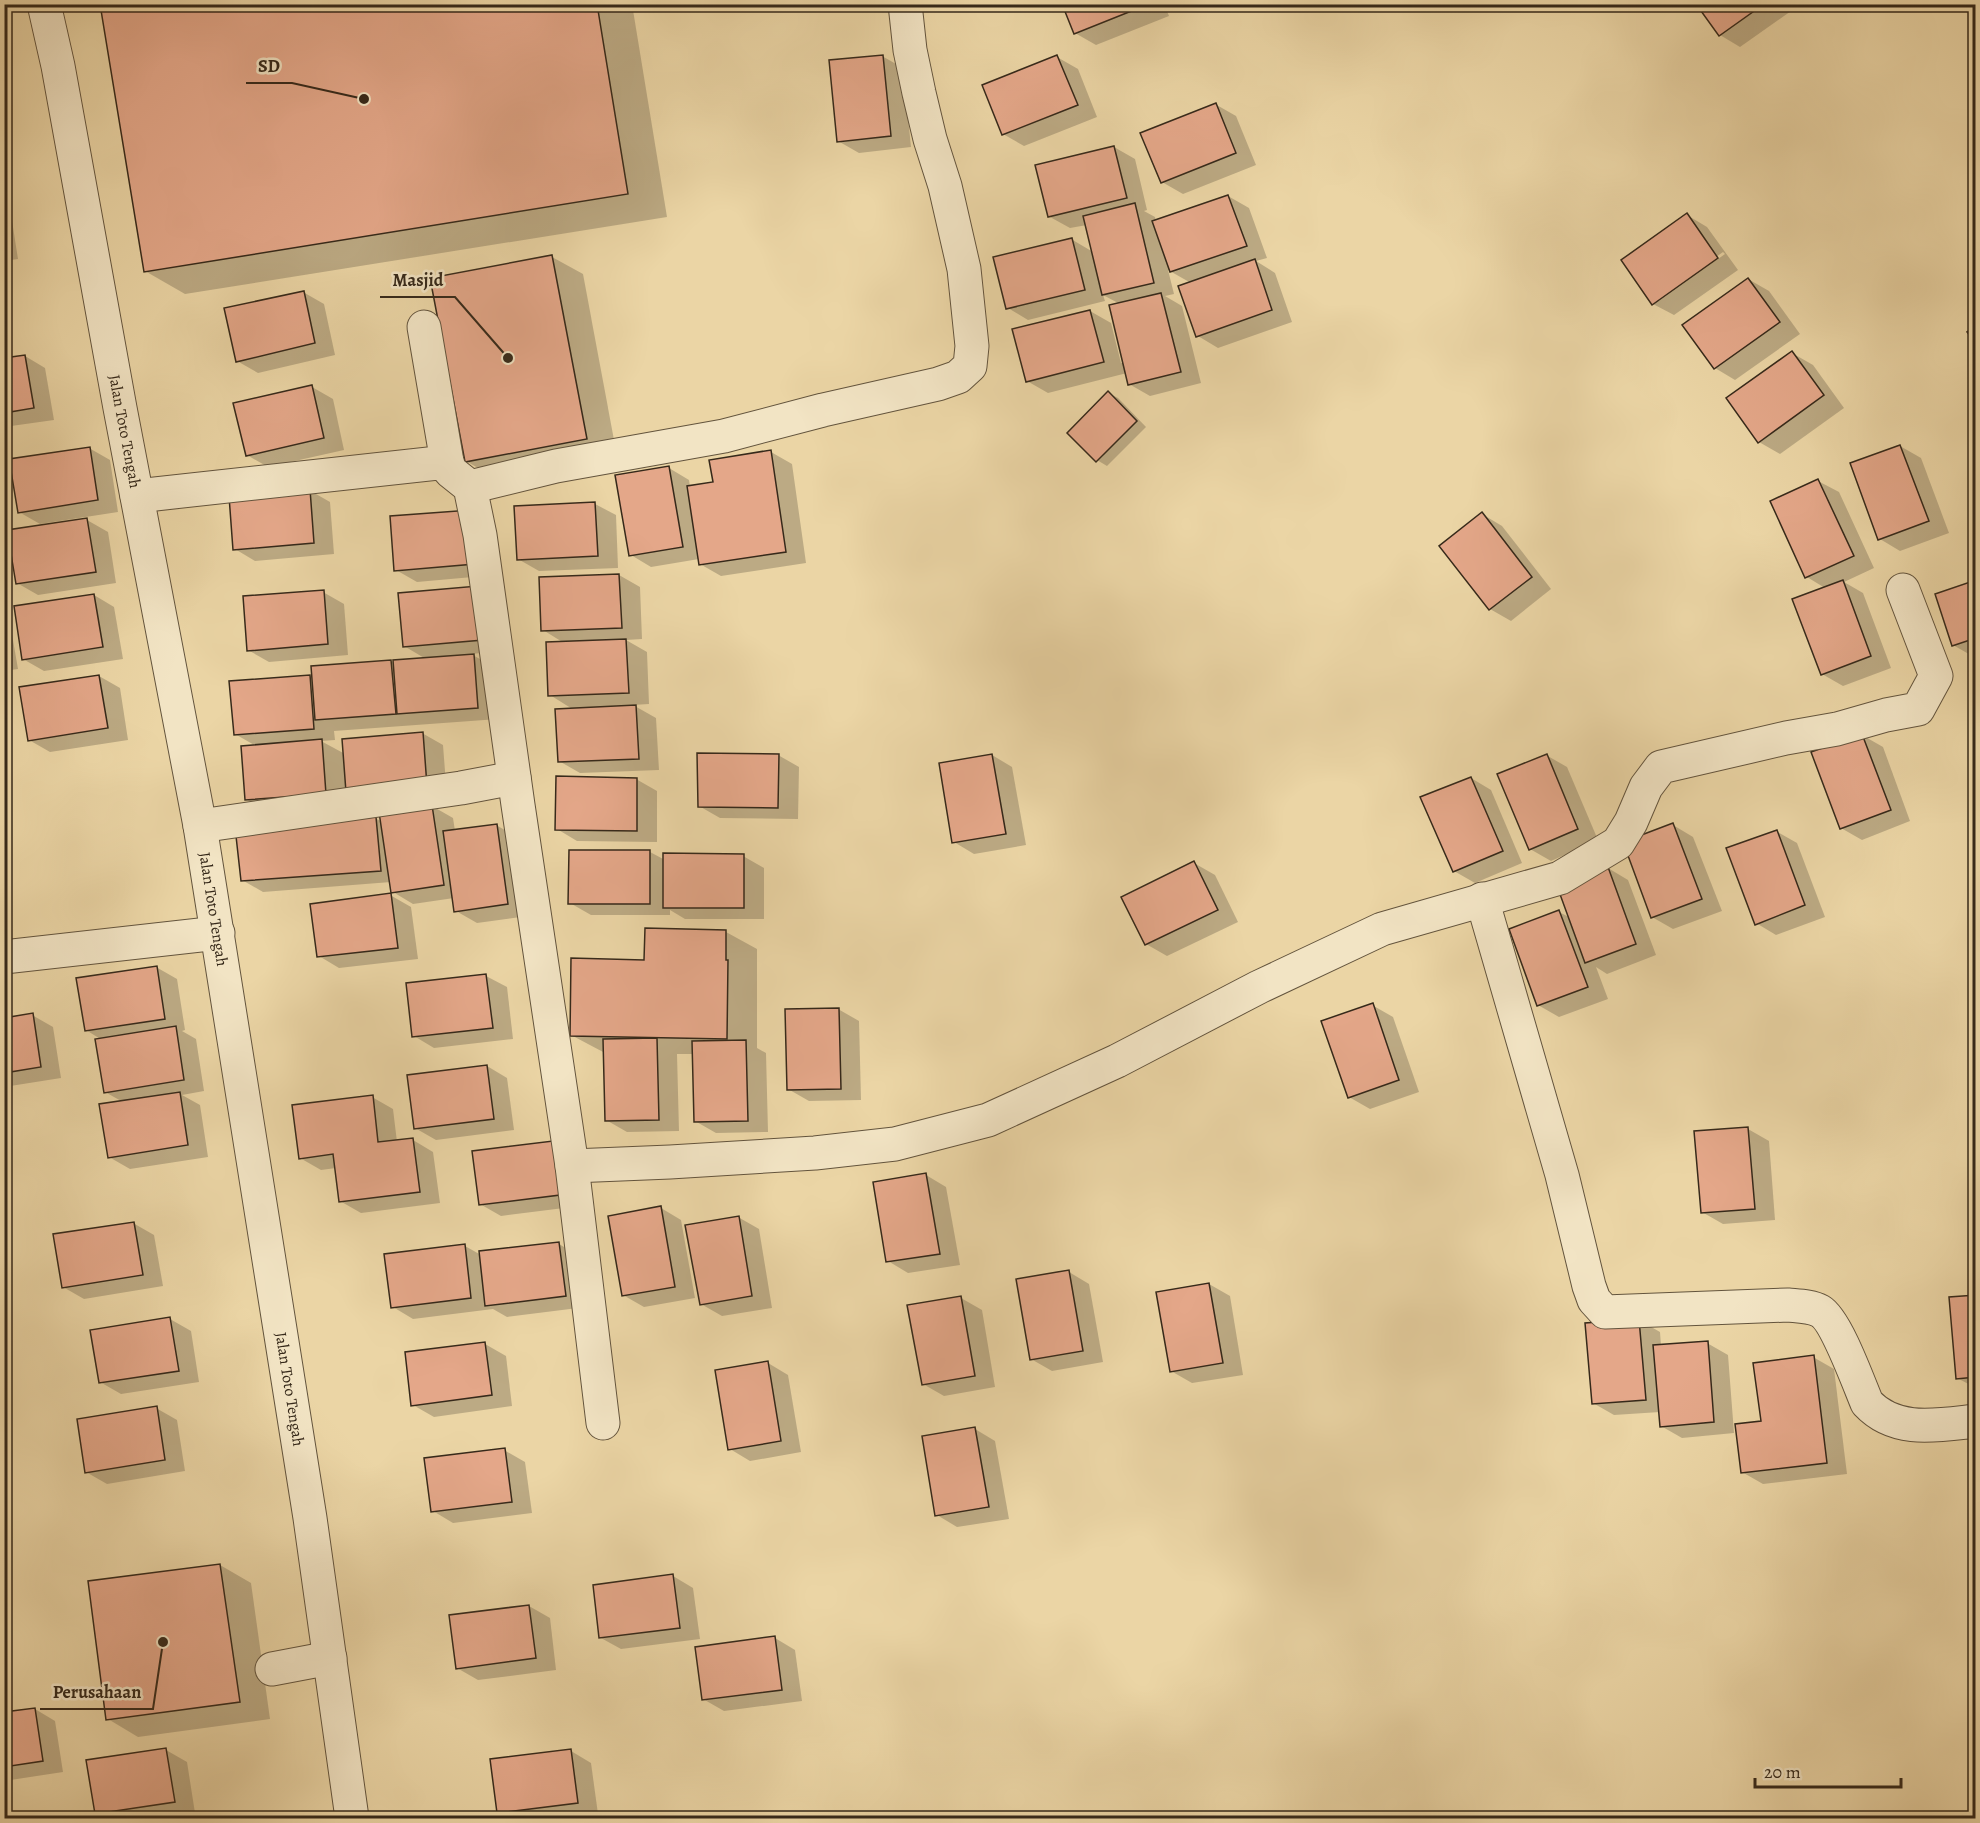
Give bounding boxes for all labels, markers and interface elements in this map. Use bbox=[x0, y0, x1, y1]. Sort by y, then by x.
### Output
callout: SD bbox=[246, 47, 292, 83]
text: SD bbox=[258, 54, 280, 78]
callout: Masjid bbox=[380, 261, 455, 297]
text: Masjid bbox=[393, 268, 444, 292]
street label: Jalan Toto Tengah bbox=[103, 373, 146, 491]
street label: Jalan Toto Tengah bbox=[193, 851, 233, 968]
street label: Jalan Toto Tengah bbox=[270, 1331, 310, 1448]
callout: Perusahaan bbox=[40, 1673, 153, 1709]
text: Perusahaan bbox=[53, 1680, 141, 1704]
scale bar bbox=[1755, 1751, 1900, 1789]
text: 20 m bbox=[1764, 1760, 1801, 1784]

